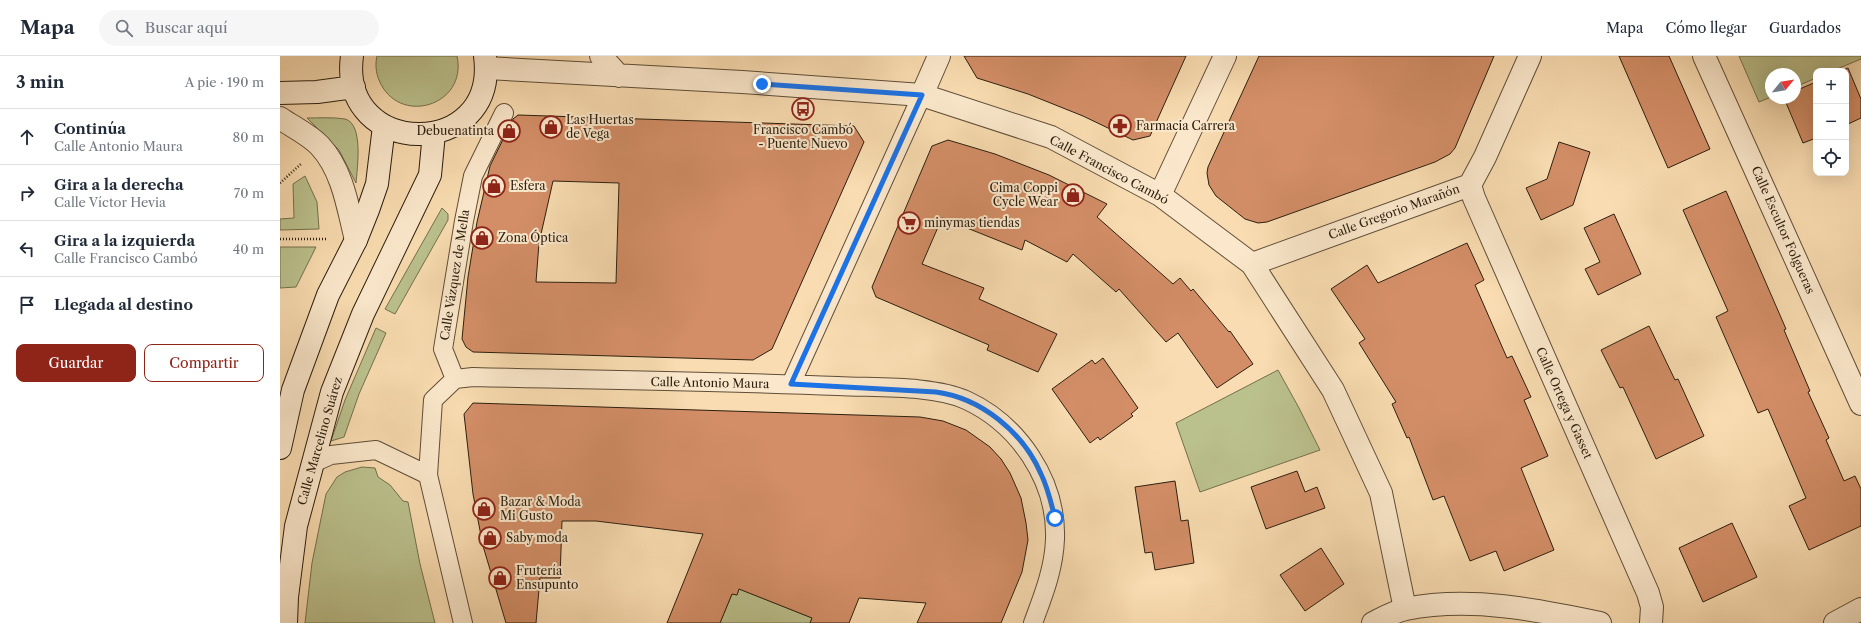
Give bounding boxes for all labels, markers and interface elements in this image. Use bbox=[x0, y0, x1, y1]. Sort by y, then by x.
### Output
search box bbox=[99, 10, 379, 46]
text: Mapa bbox=[20, 16, 75, 39]
icon: search bbox=[113, 17, 135, 39]
text: Buscar aquí bbox=[145, 18, 228, 37]
text: Mapa bbox=[1606, 19, 1643, 37]
text: Cómo llegar bbox=[1665, 19, 1747, 37]
text: Guardados bbox=[1769, 19, 1841, 37]
north arrow bbox=[1765, 68, 1801, 104]
map controls bbox=[1813, 68, 1849, 176]
button: + bbox=[1813, 68, 1849, 104]
text: 3 min bbox=[16, 72, 65, 92]
text: A pie · 190 m bbox=[185, 74, 264, 90]
route end bbox=[753, 75, 771, 93]
bus stop icon: Francisco Cambó - Puente Nuevo bbox=[790, 96, 816, 122]
button: − bbox=[1813, 104, 1849, 140]
place label: Las Huertas de Vega bbox=[566, 112, 634, 141]
pharmacy icon: Farmacia Carrera bbox=[1107, 113, 1133, 139]
shop icon: Las Huertas de Vega bbox=[538, 114, 564, 140]
shop icon: Debuenatinta bbox=[496, 118, 522, 144]
place label: Farmacia Carrera bbox=[1136, 118, 1236, 133]
text: Continúa bbox=[54, 119, 126, 138]
place label: Francisco Cambó - Puente Nuevo bbox=[753, 122, 853, 151]
place label: Debuenatinta bbox=[416, 123, 495, 138]
icon: ahead bbox=[16, 126, 38, 148]
text: 80 m bbox=[232, 129, 264, 145]
street label: Calle Francisco Cambó bbox=[1047, 132, 1171, 207]
text: Calle Antonio Maura bbox=[54, 138, 183, 154]
button: locate bbox=[1813, 140, 1849, 176]
street label: Calle Escultor Folgueras bbox=[1748, 164, 1818, 296]
shop icon: Esfera bbox=[481, 173, 507, 199]
text: Gira a la derecha bbox=[54, 175, 184, 194]
place label: Esfera bbox=[510, 178, 546, 193]
place label: Cima Coppi Cycle Wear bbox=[989, 180, 1058, 209]
street label: Calle Gregorio Marañón bbox=[1326, 181, 1462, 242]
icon: right bbox=[16, 182, 38, 204]
shop icon: Cima Coppi Cycle Wear bbox=[1060, 182, 1086, 208]
text: 70 m bbox=[234, 185, 264, 201]
text: Calle Víctor Hevia bbox=[54, 194, 166, 210]
street label: Calle Vázquez de Mella bbox=[437, 208, 472, 341]
supermarket icon: minymas tiendas bbox=[896, 210, 922, 236]
place label: minymas tiendas bbox=[924, 215, 1020, 230]
shop icon: Zona Óptica bbox=[469, 225, 495, 251]
place label: Zona Óptica bbox=[498, 229, 569, 245]
text: Gira a la izquierda bbox=[54, 231, 195, 250]
icon: left bbox=[16, 238, 38, 260]
text: 40 m bbox=[233, 241, 264, 257]
text: Calle Francisco Cambó bbox=[54, 250, 198, 266]
icon: arrive bbox=[16, 294, 38, 316]
text: Llegada al destino bbox=[54, 295, 193, 314]
button: Guardar bbox=[16, 344, 136, 382]
button: Compartir bbox=[144, 344, 264, 382]
street label: Calle Ortega y Gasset bbox=[1533, 345, 1596, 462]
street label: Calle Antonio Maura bbox=[650, 374, 770, 391]
street label: Calle Marcelino Suárez bbox=[294, 375, 345, 507]
place label: Bazar & Moda Mi Gusto bbox=[500, 494, 582, 523]
shop icon: Bazar & Moda Mi Gusto bbox=[471, 496, 497, 522]
route start bbox=[1046, 509, 1064, 527]
shop icon: Saby moda bbox=[477, 525, 503, 551]
place label: Saby moda bbox=[506, 530, 569, 545]
place label: Frutería Ensupunto bbox=[516, 563, 578, 592]
shop icon: Frutería Ensupunto bbox=[487, 565, 513, 591]

